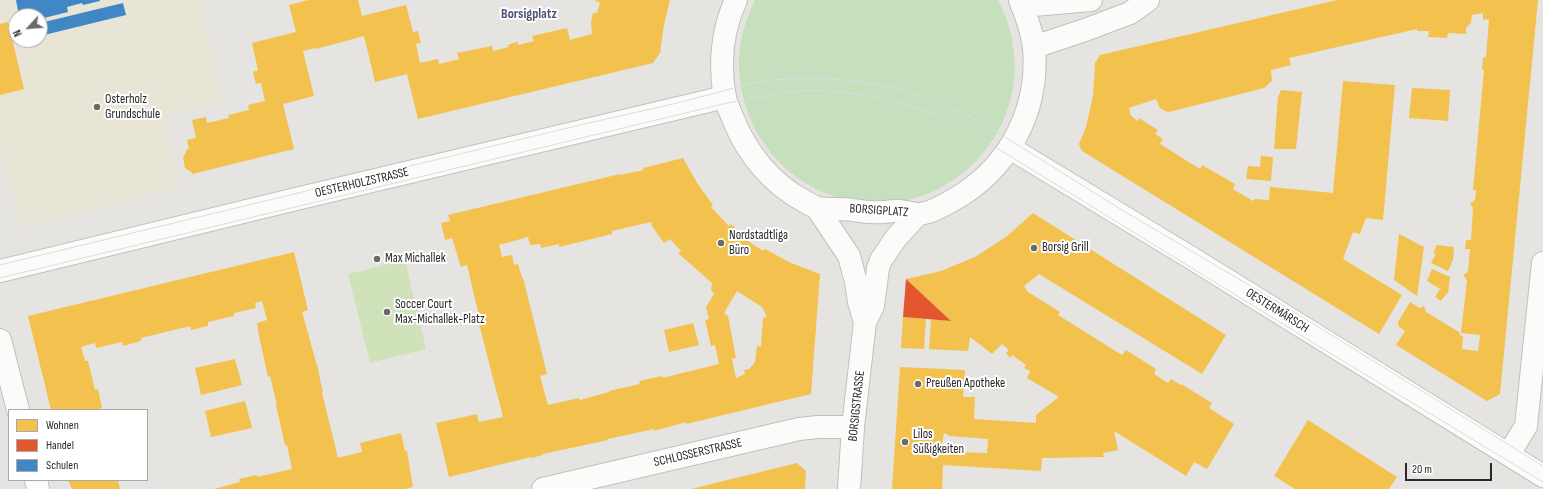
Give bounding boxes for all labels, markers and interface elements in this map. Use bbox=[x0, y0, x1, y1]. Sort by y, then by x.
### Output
district label: Borsigplatz bbox=[501, 6, 557, 22]
north arrow bbox=[8, 8, 48, 48]
text: N bbox=[11, 28, 25, 39]
place label: Osterholz Grundschule bbox=[105, 92, 160, 123]
marker: Osterholz Grundschule bbox=[92, 102, 102, 112]
street label: OESTERHOLZSTRASSE bbox=[314, 165, 410, 201]
street label: BORSIGPLATZ bbox=[849, 201, 909, 221]
place label: Nordstadtliga Büro bbox=[729, 228, 788, 259]
marker: Nordstadtliga Büro bbox=[716, 238, 726, 248]
place label: Borsig Grill bbox=[1042, 240, 1089, 256]
marker: Borsig Grill bbox=[1029, 243, 1039, 253]
place label: Max Michallek bbox=[385, 251, 446, 267]
marker: Max Michallek bbox=[372, 254, 382, 264]
street label: OESTERMÄRSCH bbox=[1242, 285, 1312, 337]
place label: Soccer Court Max-Michallek-Platz bbox=[395, 297, 485, 328]
marker: Soccer Court Max-Michallek-Platz bbox=[382, 307, 392, 317]
street label: BORSIGSTRASSE bbox=[846, 370, 868, 442]
place label: Preußen Apotheke bbox=[926, 376, 1005, 392]
marker: Preußen Apotheke bbox=[913, 379, 923, 389]
legend bbox=[8, 409, 148, 481]
text: Wohnen bbox=[46, 418, 79, 433]
place label: Lilos Süßigkeiten bbox=[913, 427, 964, 458]
street label: SCHLOSSERSTRASSE bbox=[652, 435, 744, 471]
marker: Lilos Süßigkeiten bbox=[900, 437, 910, 447]
text: Handel bbox=[46, 438, 74, 453]
scale bar bbox=[1407, 455, 1494, 481]
text: Schulen bbox=[46, 458, 78, 473]
text: 20 m bbox=[1412, 462, 1432, 477]

